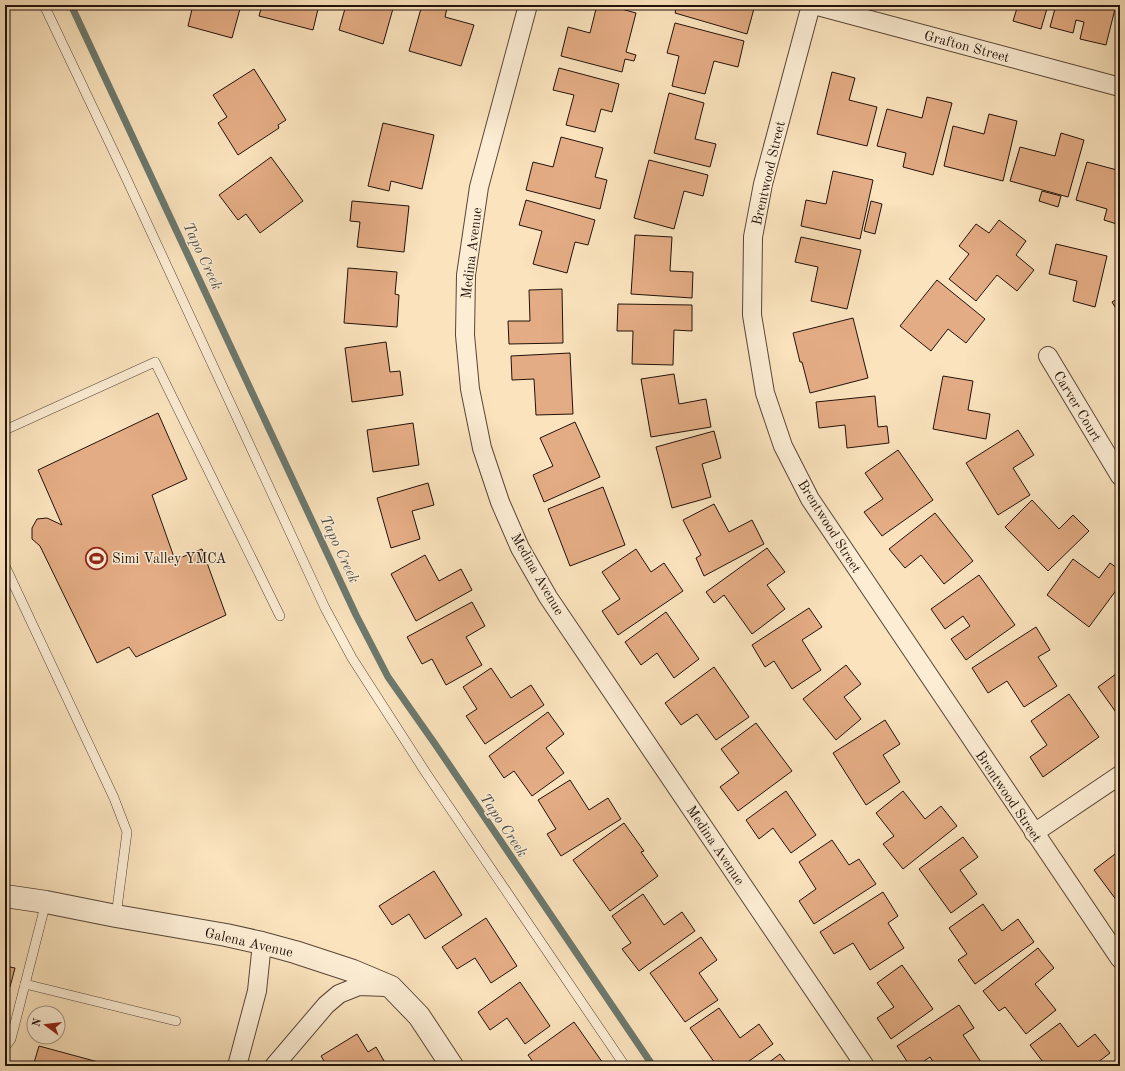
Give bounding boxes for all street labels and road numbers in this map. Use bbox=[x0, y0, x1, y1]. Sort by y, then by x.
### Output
street label: Grafton Street bbox=[923, 29, 1011, 65]
street label: Brentwood Street bbox=[750, 120, 788, 227]
street label: Medina Avenue bbox=[459, 207, 485, 300]
street label: Carver Court bbox=[1051, 369, 1104, 444]
street label: Brentwood Street bbox=[795, 478, 863, 576]
street label: Medina Avenue bbox=[508, 531, 566, 618]
street label: Brentwood Street bbox=[973, 748, 1044, 845]
street label: Medina Avenue bbox=[684, 803, 747, 888]
street label: Galena Avenue bbox=[203, 926, 294, 960]

